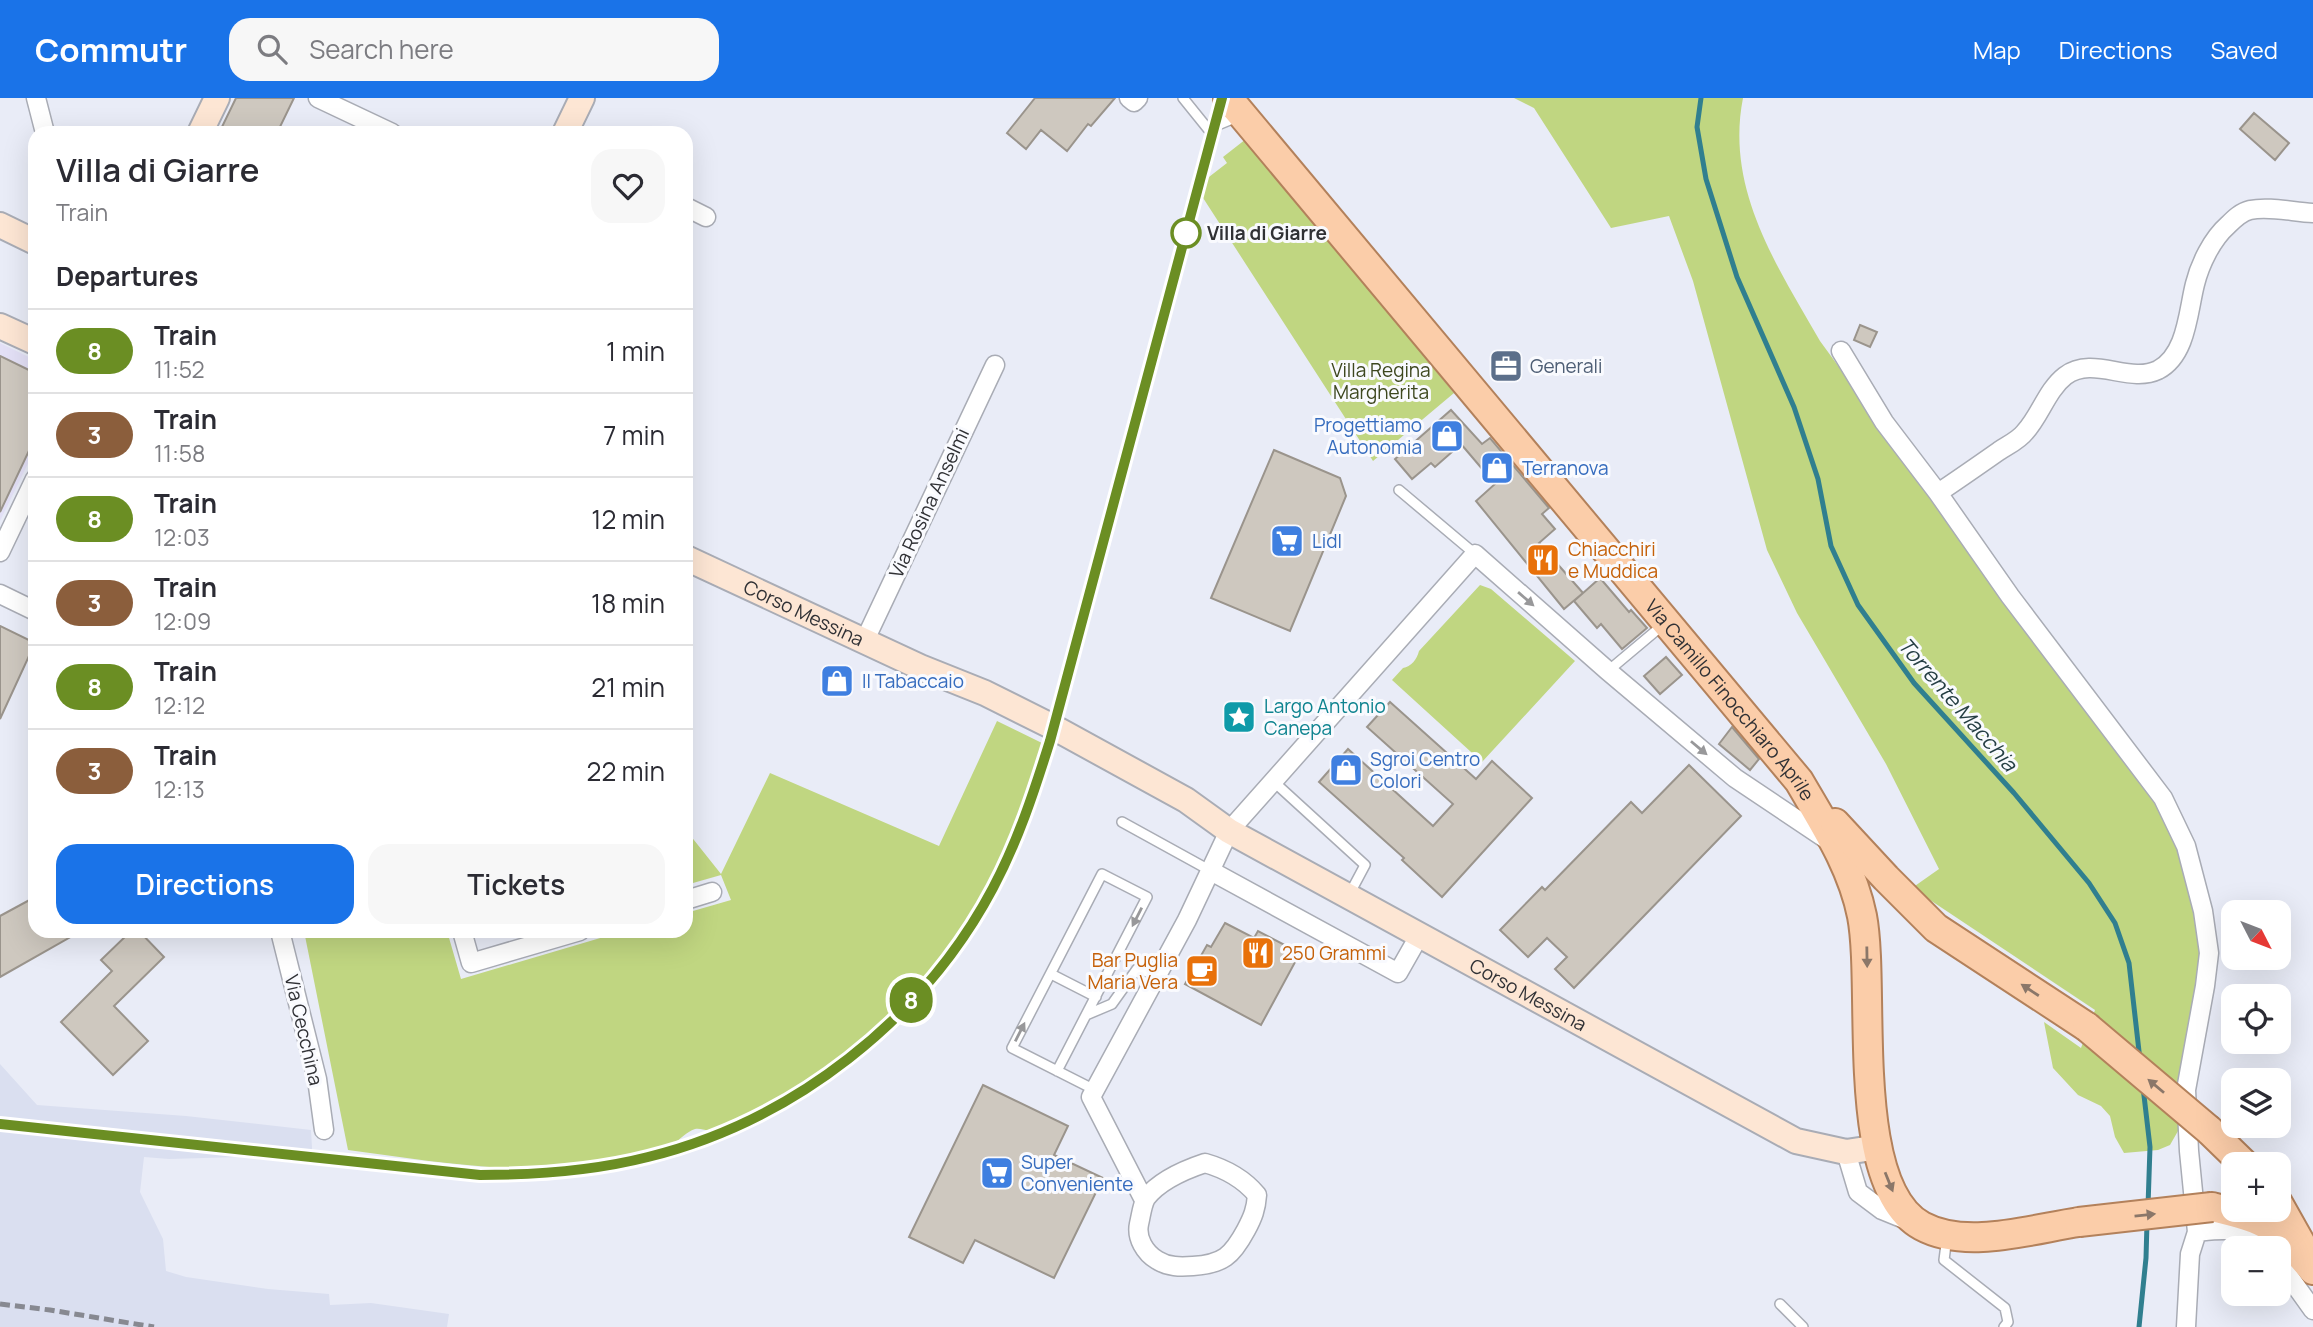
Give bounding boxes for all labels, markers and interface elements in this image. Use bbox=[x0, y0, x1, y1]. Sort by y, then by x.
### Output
search box bbox=[229, 18, 719, 81]
text: Commutr bbox=[35, 27, 187, 72]
icon: search bbox=[253, 30, 291, 68]
text: Search here bbox=[309, 31, 454, 67]
text: Map bbox=[1973, 33, 2021, 66]
text: Directions bbox=[2059, 33, 2172, 66]
text: Saved bbox=[2210, 33, 2278, 66]
text: Villa di Giarre bbox=[56, 147, 259, 192]
button: heart bbox=[591, 149, 665, 223]
text: Train bbox=[56, 196, 108, 228]
marker: Villa di Giarre bbox=[1171, 218, 1201, 248]
place label: Villa di Giarre bbox=[1207, 220, 1327, 246]
text: Departures bbox=[56, 258, 198, 294]
text: Train bbox=[154, 317, 217, 353]
text: 1 min bbox=[606, 333, 665, 369]
text: 8 bbox=[87, 334, 102, 367]
office icon: Generali bbox=[1487, 347, 1525, 385]
text: 11:52 bbox=[154, 353, 205, 385]
place label: Generali bbox=[1530, 353, 1602, 379]
park label: Villa Regina Margherita bbox=[1331, 357, 1431, 405]
text: Train bbox=[154, 401, 217, 437]
place label: Progettiamo Autonomia bbox=[1314, 412, 1422, 460]
text: 7 min bbox=[603, 417, 665, 453]
shop icon: Progettiamo Autonomia bbox=[1428, 417, 1466, 455]
text: 3 bbox=[88, 418, 101, 451]
street label: Via Rosina Anselmi bbox=[883, 424, 975, 582]
text: 11:58 bbox=[154, 437, 205, 469]
shop icon: Terranova bbox=[1478, 449, 1516, 487]
place label: Terranova bbox=[1522, 455, 1609, 481]
text: Train bbox=[154, 485, 217, 521]
text: 12 min bbox=[591, 501, 665, 537]
text: 8 bbox=[87, 502, 102, 535]
text: 12:03 bbox=[154, 521, 210, 553]
supermarket icon: Lidl bbox=[1268, 522, 1306, 560]
place label: Lidl bbox=[1312, 528, 1342, 554]
place label: Chiacchiri e Muddica bbox=[1568, 536, 1658, 584]
restaurant icon: Chiacchiri e Muddica bbox=[1524, 541, 1562, 579]
text: Train bbox=[154, 569, 217, 605]
street label: Corso Messina bbox=[740, 574, 868, 652]
text: 18 min bbox=[591, 585, 665, 621]
text: 3 bbox=[88, 586, 101, 619]
one-way arrow bbox=[1518, 591, 1535, 606]
street label: Via Camillo Finocchiaro Aprile bbox=[1639, 594, 1821, 806]
text: 12:09 bbox=[154, 605, 211, 637]
water label: Torrente Macchia bbox=[1892, 631, 2025, 778]
text: Train bbox=[154, 653, 217, 689]
shop icon: Il Tabaccaio bbox=[818, 662, 856, 700]
place label: Il Tabaccaio bbox=[862, 668, 964, 694]
text: 21 min bbox=[591, 669, 665, 705]
text: 8 bbox=[87, 670, 102, 703]
text: 12:12 bbox=[154, 689, 205, 721]
place label: Largo Antonio Canepa bbox=[1264, 693, 1386, 741]
place icon: Largo Antonio Canepa bbox=[1220, 698, 1258, 736]
text: Train bbox=[154, 737, 217, 773]
one-way arrow bbox=[1690, 740, 1707, 755]
place label: Sgroi Centro Colori bbox=[1370, 746, 1480, 794]
shop icon: Sgroi Centro Colori bbox=[1327, 751, 1365, 789]
text: 22 min bbox=[587, 753, 665, 789]
text: 3 bbox=[88, 754, 101, 787]
text: 12:13 bbox=[154, 773, 205, 805]
button: Directions bbox=[56, 844, 354, 924]
button: Tickets bbox=[368, 844, 665, 924]
north arrow bbox=[2221, 900, 2291, 970]
map controls bbox=[2221, 900, 2291, 1306]
one-way arrow bbox=[1131, 908, 1143, 927]
restaurant icon: 250 Grammi bbox=[1239, 934, 1277, 972]
place label: 250 Grammi bbox=[1282, 940, 1386, 966]
one-way arrow bbox=[1861, 946, 1872, 968]
place label: Bar Puglia Maria Vera bbox=[1087, 947, 1178, 995]
cafe icon: Bar Puglia Maria Vera bbox=[1183, 952, 1221, 990]
street label: Corso Messina bbox=[1465, 952, 1591, 1037]
street label: Via Cecchina bbox=[279, 972, 329, 1088]
line badge: 8 bbox=[888, 977, 934, 1023]
text: 8 bbox=[904, 983, 918, 1016]
one-way arrow bbox=[2020, 983, 2040, 996]
button: locate bbox=[2221, 984, 2291, 1054]
one-way arrow bbox=[1014, 1022, 1026, 1042]
button: layers bbox=[2221, 1068, 2291, 1138]
one-way arrow bbox=[2148, 1078, 2166, 1093]
place label: Super Conveniente bbox=[1021, 1149, 1133, 1197]
button: + bbox=[2221, 1152, 2291, 1222]
supermarket icon: Super Conveniente bbox=[978, 1154, 1016, 1192]
one-way arrow bbox=[1884, 1171, 1895, 1192]
one-way arrow bbox=[2134, 1209, 2156, 1220]
button: − bbox=[2221, 1236, 2291, 1306]

